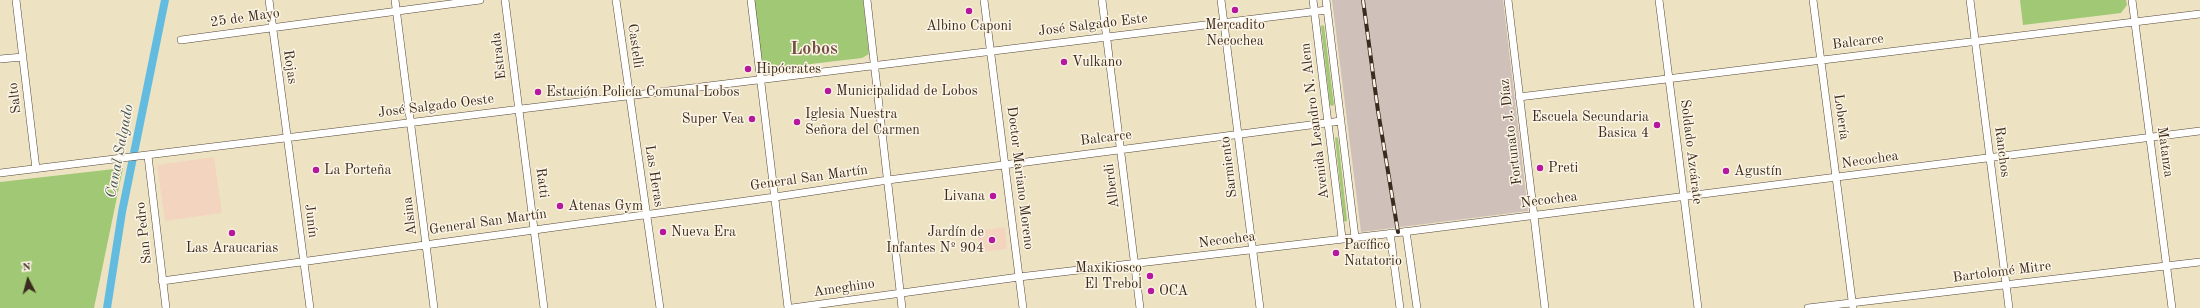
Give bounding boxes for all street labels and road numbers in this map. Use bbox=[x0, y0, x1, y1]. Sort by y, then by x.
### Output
street label: 25 de Mayo bbox=[209, 5, 281, 31]
street label: José Salgado Este bbox=[1037, 10, 1149, 40]
street label: Castelli bbox=[624, 23, 646, 69]
street label: Estrada bbox=[488, 31, 510, 81]
street label: Balcarce bbox=[1831, 31, 1885, 53]
street label: Avenida Leandro N. Alem bbox=[1297, 42, 1333, 200]
street label: Rojas bbox=[279, 49, 301, 85]
street label: Fortunato J. Díaz bbox=[1496, 78, 1526, 186]
street label: Salto bbox=[5, 81, 25, 115]
street label: José Salgado Oeste bbox=[377, 91, 495, 121]
street label: Lobería bbox=[1829, 93, 1853, 141]
street label: Soldado Azcárate bbox=[1676, 99, 1706, 205]
street label: Doctor Mariano Moreno bbox=[1003, 105, 1037, 251]
street label: Ranchos bbox=[1991, 126, 2013, 178]
street label: Matanza bbox=[2153, 126, 2177, 178]
street label: Balcarce bbox=[1079, 127, 1133, 149]
street label: Sarmiento bbox=[1217, 135, 1241, 199]
street label: Las Heras bbox=[641, 144, 667, 208]
street label: Necochea bbox=[1840, 148, 1900, 172]
street label: General San Martín bbox=[749, 161, 869, 195]
street label: Alberdi bbox=[1101, 163, 1123, 209]
street label: Ratti bbox=[532, 167, 552, 199]
street label: Necochea bbox=[1520, 188, 1578, 212]
street label: Alsina bbox=[399, 196, 421, 236]
street label: San Pedro bbox=[132, 201, 156, 265]
street label: Junín bbox=[301, 203, 321, 239]
street label: General San Martín bbox=[428, 205, 548, 239]
street label: Necochea bbox=[1198, 228, 1256, 252]
street label: Bartolomé Mitre bbox=[1952, 258, 2052, 286]
street label: Ameghino bbox=[812, 275, 876, 301]

